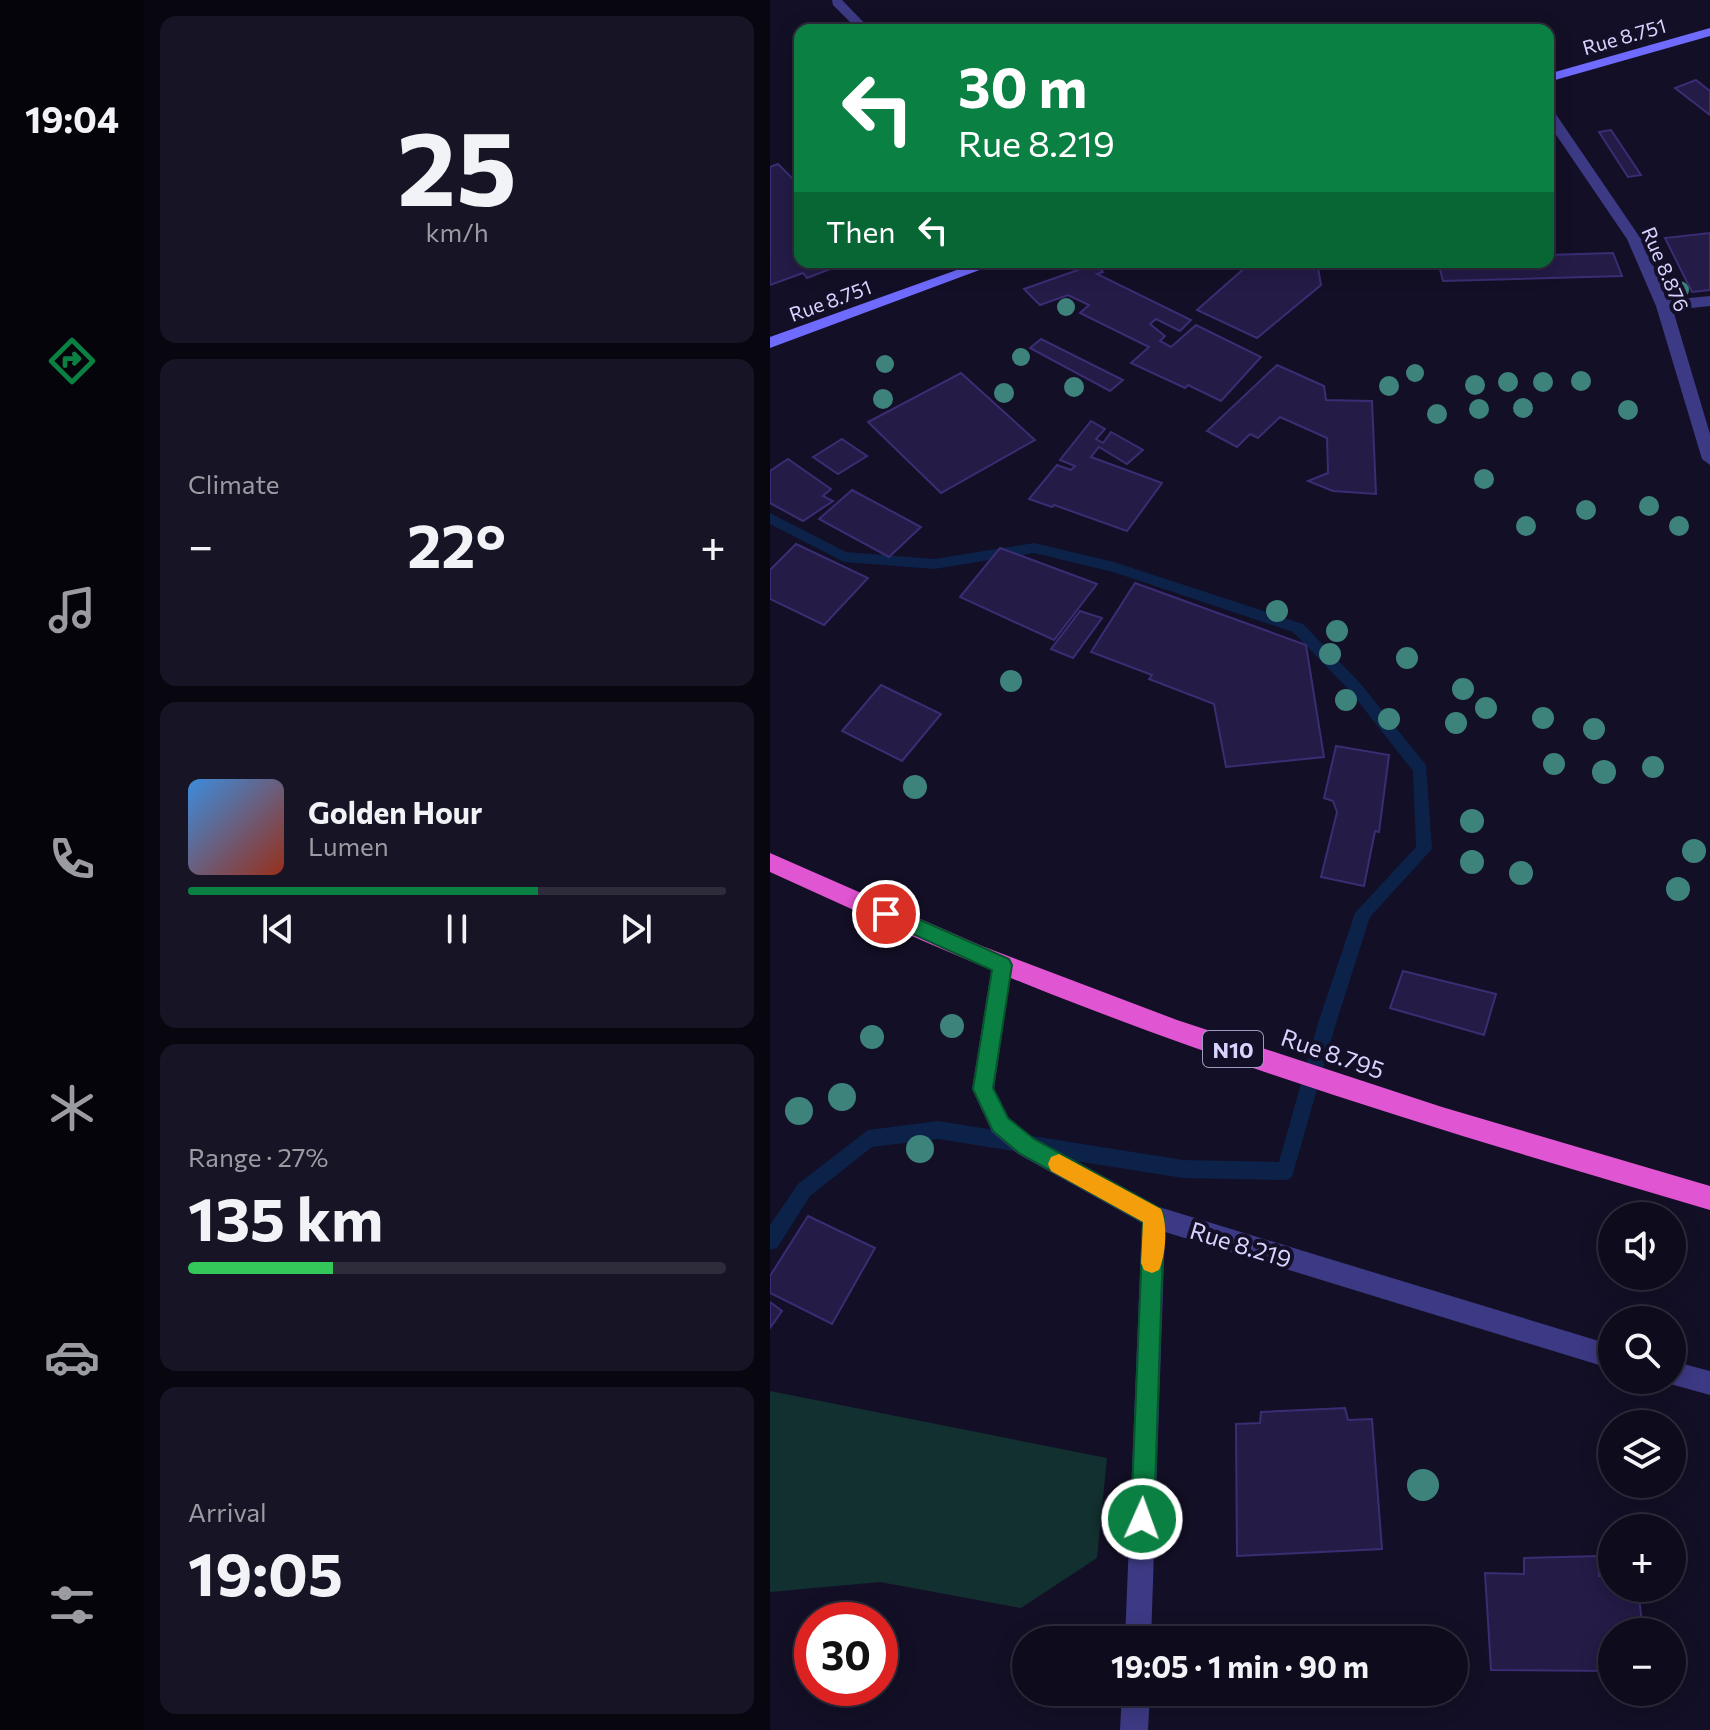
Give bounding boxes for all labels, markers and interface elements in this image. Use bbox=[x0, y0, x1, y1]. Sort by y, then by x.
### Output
street label: Rue 8.751 bbox=[1580, 13, 1668, 59]
text: 30 m bbox=[958, 51, 1087, 120]
icon: left bbox=[826, 56, 930, 160]
text: 19:04 bbox=[25, 96, 119, 140]
text: 25 bbox=[397, 100, 517, 227]
text: Rue 8.219 bbox=[958, 120, 1115, 164]
icon: left bbox=[911, 208, 955, 252]
text: Then bbox=[826, 212, 895, 249]
text: km/h bbox=[425, 216, 489, 247]
street label: Rue 8.876 bbox=[1637, 223, 1695, 315]
street label: Rue 8.751 bbox=[786, 274, 874, 326]
icon: directions bbox=[44, 333, 100, 389]
text: Climate bbox=[188, 468, 280, 499]
text: 22° bbox=[407, 507, 506, 580]
text: − bbox=[188, 517, 213, 571]
text: + bbox=[700, 517, 726, 571]
icon: music bbox=[44, 582, 100, 638]
text: Golden Hour bbox=[308, 793, 482, 830]
text: Lumen bbox=[308, 830, 389, 861]
icon: phone bbox=[44, 831, 100, 887]
pin bbox=[852, 880, 920, 948]
icon: arrive bbox=[864, 892, 908, 936]
icon: previous bbox=[256, 907, 300, 951]
icon: pause bbox=[435, 907, 479, 951]
icon: next bbox=[614, 907, 658, 951]
street label: Rue 8.795 bbox=[1278, 1022, 1388, 1084]
road number: N10 bbox=[1203, 1031, 1263, 1067]
icon: climate bbox=[44, 1080, 100, 1136]
text: Range · 27% bbox=[188, 1141, 328, 1172]
text: 135 km bbox=[188, 1180, 383, 1253]
map controls bbox=[1598, 1202, 1686, 1706]
button: sound bbox=[1598, 1202, 1686, 1290]
street label: Rue 8.219 bbox=[1187, 1215, 1295, 1273]
button: search bbox=[1598, 1306, 1686, 1394]
icon: car bbox=[44, 1329, 100, 1385]
button: layers bbox=[1598, 1410, 1686, 1498]
position arrow bbox=[1100, 1477, 1184, 1561]
text: Arrival bbox=[188, 1496, 267, 1527]
button: + bbox=[1598, 1514, 1686, 1602]
text: 19:05 bbox=[188, 1535, 343, 1608]
icon: filters bbox=[44, 1577, 100, 1633]
speed limit sign: 30 bbox=[794, 1602, 898, 1706]
button: − bbox=[1598, 1618, 1686, 1706]
text: 19:05 · 1 min · 90 m bbox=[1111, 1647, 1369, 1684]

